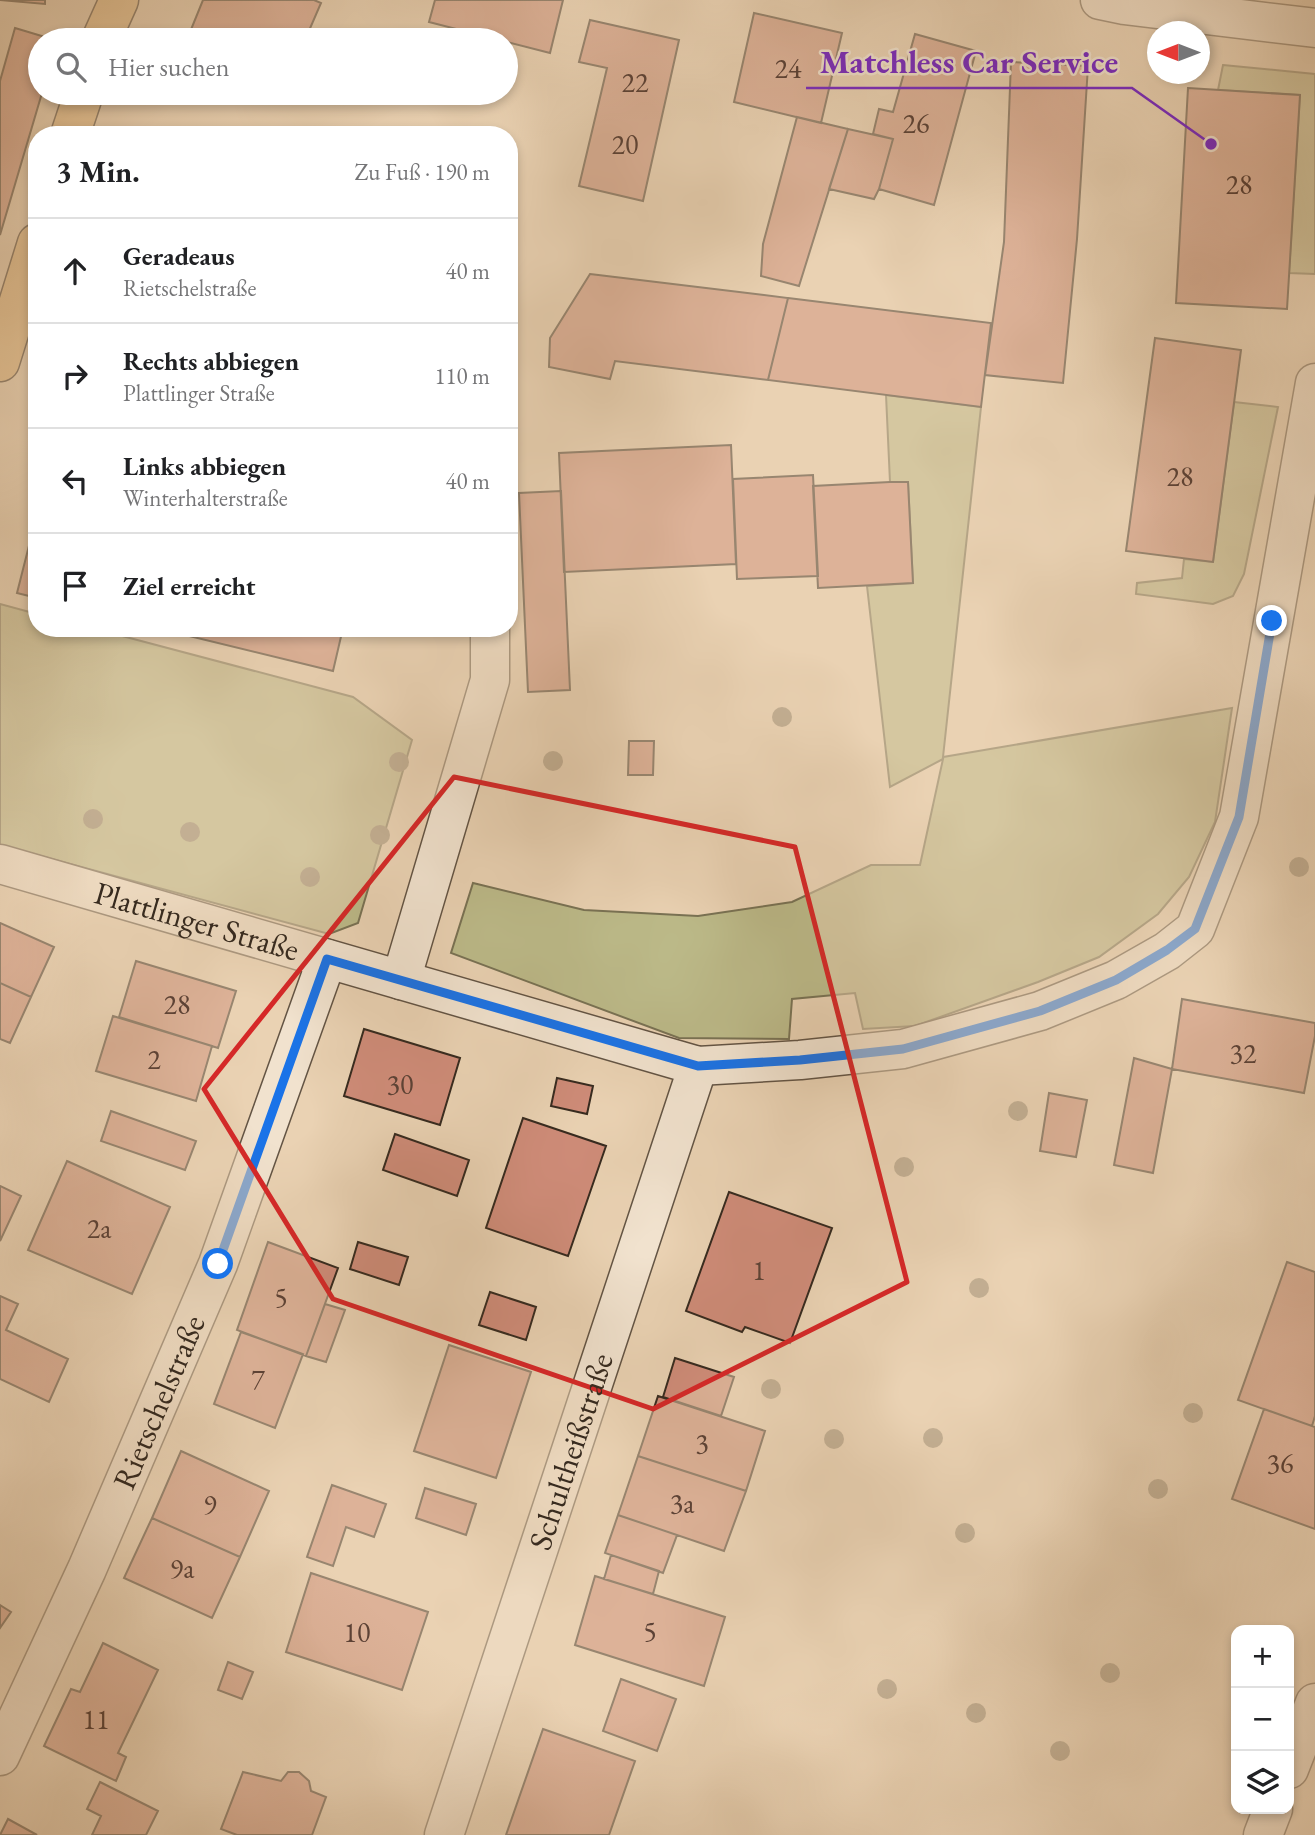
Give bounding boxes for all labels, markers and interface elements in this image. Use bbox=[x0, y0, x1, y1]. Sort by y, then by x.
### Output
north arrow bbox=[1147, 21, 1210, 84]
search box bbox=[28, 28, 518, 105]
callout: Matchless Car Service bbox=[806, 34, 1132, 88]
text: Matchless Car Service bbox=[820, 40, 1118, 83]
icon: search bbox=[52, 48, 90, 86]
text: Hier suchen bbox=[108, 50, 229, 84]
house number: 24 bbox=[775, 50, 802, 86]
house number: 22 bbox=[622, 64, 649, 100]
house number: 26 bbox=[903, 105, 929, 141]
house number: 20 bbox=[612, 126, 638, 162]
text: 3 Min. bbox=[56, 152, 140, 191]
text: Zu Fuß · 190 m bbox=[355, 157, 490, 187]
house number: 28 bbox=[1226, 166, 1252, 202]
text: Geradeaus bbox=[123, 239, 235, 273]
icon: ahead bbox=[56, 252, 94, 290]
text: 40 m bbox=[445, 256, 490, 286]
text: Rietschelstraße bbox=[123, 273, 256, 303]
text: Rechts abbiegen bbox=[123, 344, 299, 378]
icon: right bbox=[56, 357, 94, 395]
text: 110 m bbox=[434, 361, 490, 391]
text: Plattlinger Straße bbox=[123, 378, 275, 408]
text: Links abbiegen bbox=[123, 449, 286, 483]
house number: 28 bbox=[1167, 458, 1193, 494]
icon: left bbox=[56, 462, 94, 500]
text: 40 m bbox=[445, 466, 490, 496]
text: Winterhalterstraße bbox=[123, 483, 288, 513]
icon: arrive bbox=[56, 567, 94, 605]
text: Ziel erreicht bbox=[123, 569, 255, 603]
route end bbox=[1256, 605, 1287, 636]
street label: Plattlinger Straße bbox=[90, 871, 304, 971]
house number: 28 bbox=[164, 986, 190, 1022]
house number: 32 bbox=[1230, 1035, 1257, 1071]
house number: 2 bbox=[147, 1041, 161, 1077]
house number: 30 bbox=[387, 1066, 413, 1102]
house number: 2a bbox=[87, 1210, 112, 1246]
route start bbox=[202, 1248, 233, 1279]
house number: 1 bbox=[752, 1252, 766, 1288]
house number: 5 bbox=[274, 1279, 288, 1315]
street label: Rietschelstraße bbox=[103, 1308, 215, 1496]
street label: Schultheißstraße bbox=[519, 1348, 623, 1555]
house number: 7 bbox=[251, 1361, 265, 1397]
house number: 3 bbox=[695, 1425, 709, 1461]
house number: 36 bbox=[1267, 1445, 1293, 1481]
house number: 3a bbox=[670, 1485, 695, 1521]
house number: 9 bbox=[203, 1486, 217, 1522]
house number: 9a bbox=[170, 1550, 195, 1586]
house number: 5 bbox=[643, 1613, 657, 1649]
house number: 10 bbox=[344, 1614, 370, 1650]
map controls bbox=[1231, 1625, 1294, 1814]
button: + bbox=[1231, 1625, 1294, 1688]
button: − bbox=[1231, 1688, 1294, 1751]
house number: 11 bbox=[83, 1701, 109, 1737]
button: layers bbox=[1231, 1751, 1294, 1814]

